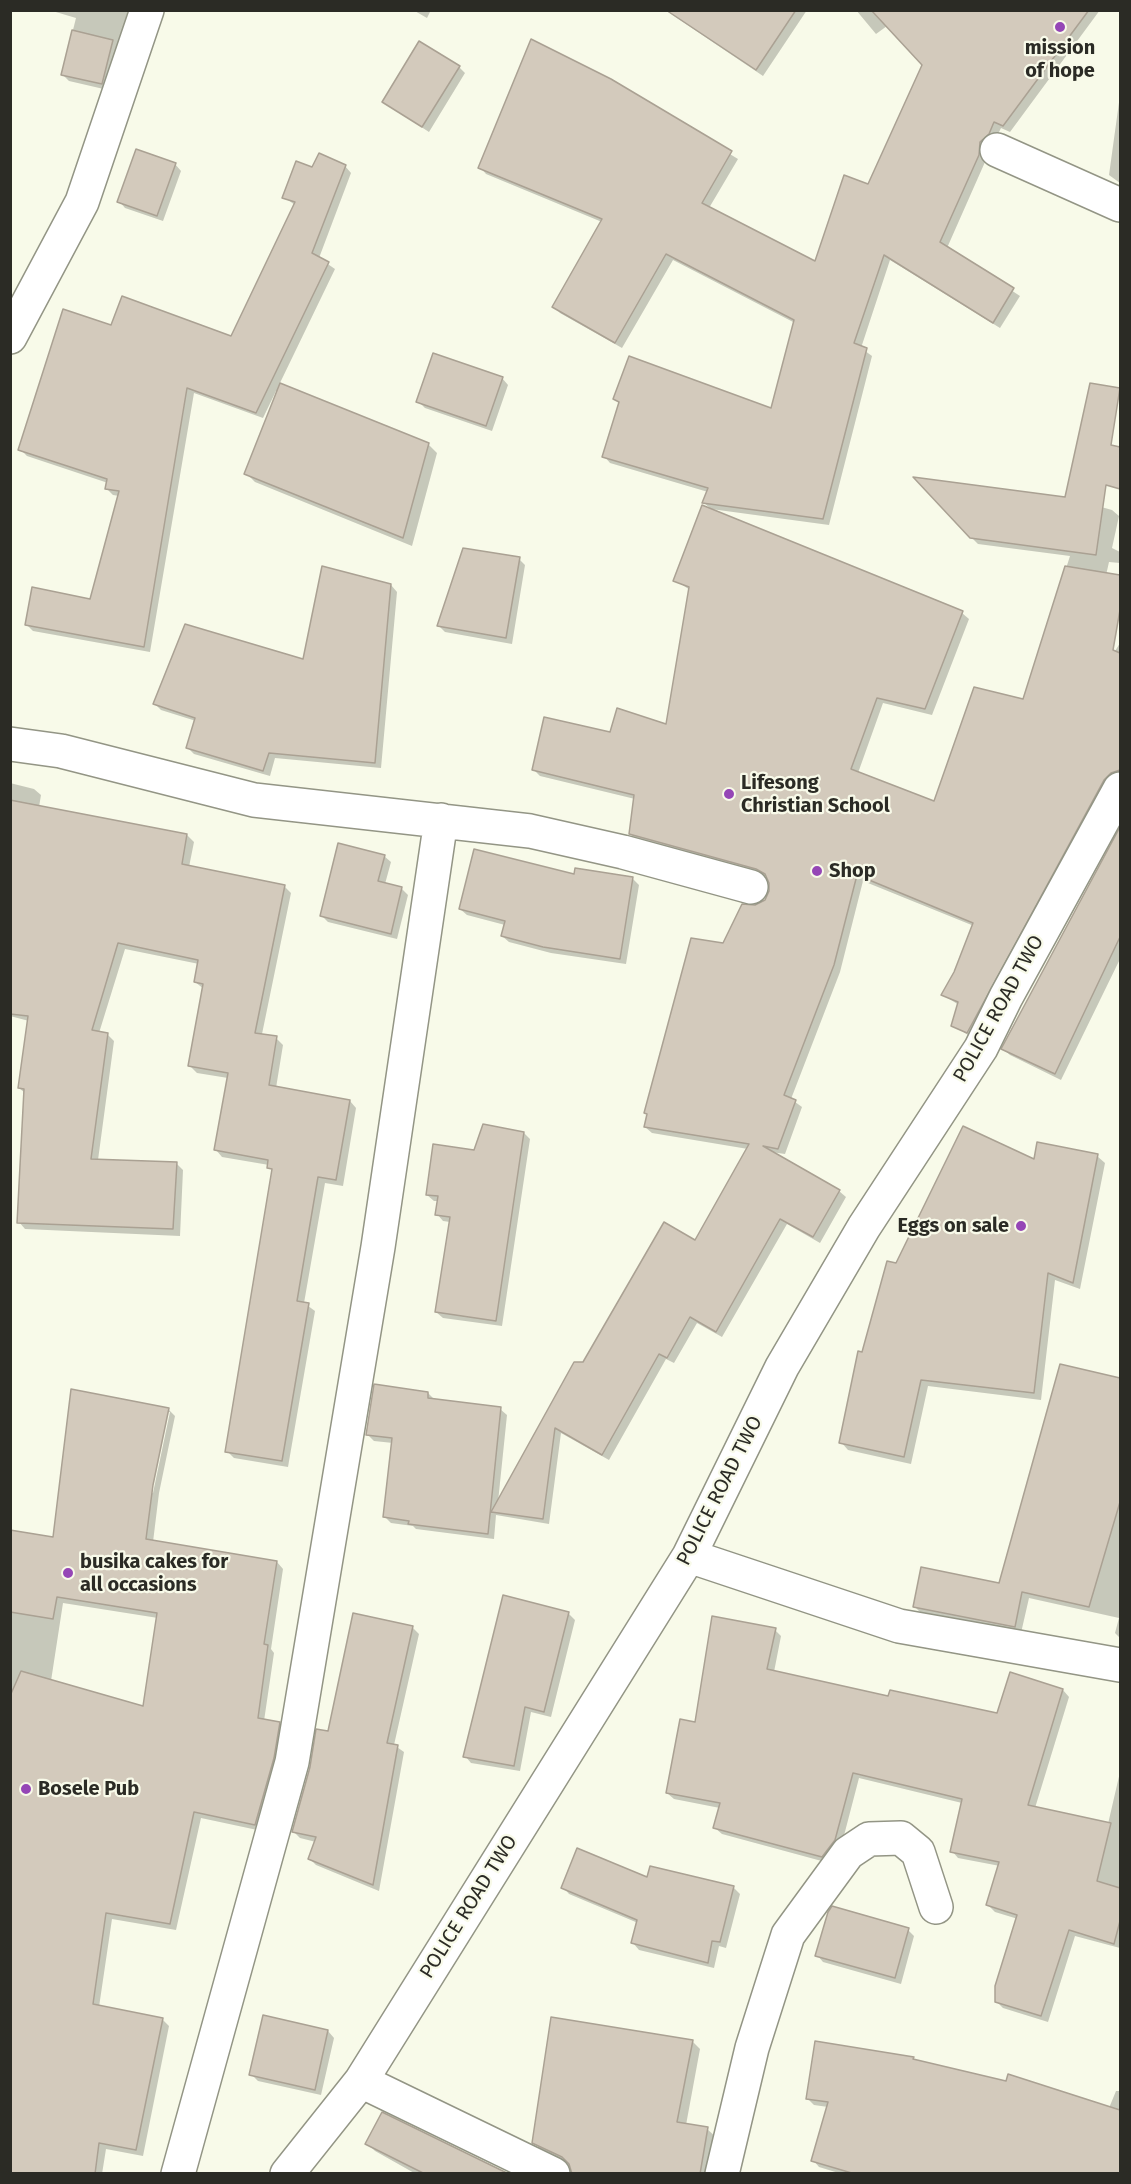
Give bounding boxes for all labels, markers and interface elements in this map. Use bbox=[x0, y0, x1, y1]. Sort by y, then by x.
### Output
marker: mission of hope bbox=[1053, 20, 1067, 34]
place label: mission of hope bbox=[1025, 36, 1095, 83]
place label: Lifesong Christian School bbox=[741, 771, 890, 818]
marker: Lifesong Christian School bbox=[722, 787, 736, 801]
place label: Shop bbox=[829, 859, 876, 883]
marker: Shop bbox=[810, 864, 824, 878]
street label: POLICE ROAD TWO bbox=[949, 931, 1049, 1087]
place label: Eggs on sale bbox=[898, 1214, 1009, 1238]
marker: Eggs on sale bbox=[1014, 1219, 1028, 1233]
street label: POLICE ROAD TWO bbox=[672, 1412, 768, 1570]
place label: busika cakes for all occasions bbox=[80, 1550, 228, 1597]
marker: busika cakes for all occasions bbox=[61, 1566, 75, 1580]
place label: Bosele Pub bbox=[38, 1777, 139, 1801]
marker: Bosele Pub bbox=[19, 1782, 33, 1796]
street label: POLICE ROAD TWO bbox=[415, 1831, 523, 1983]

